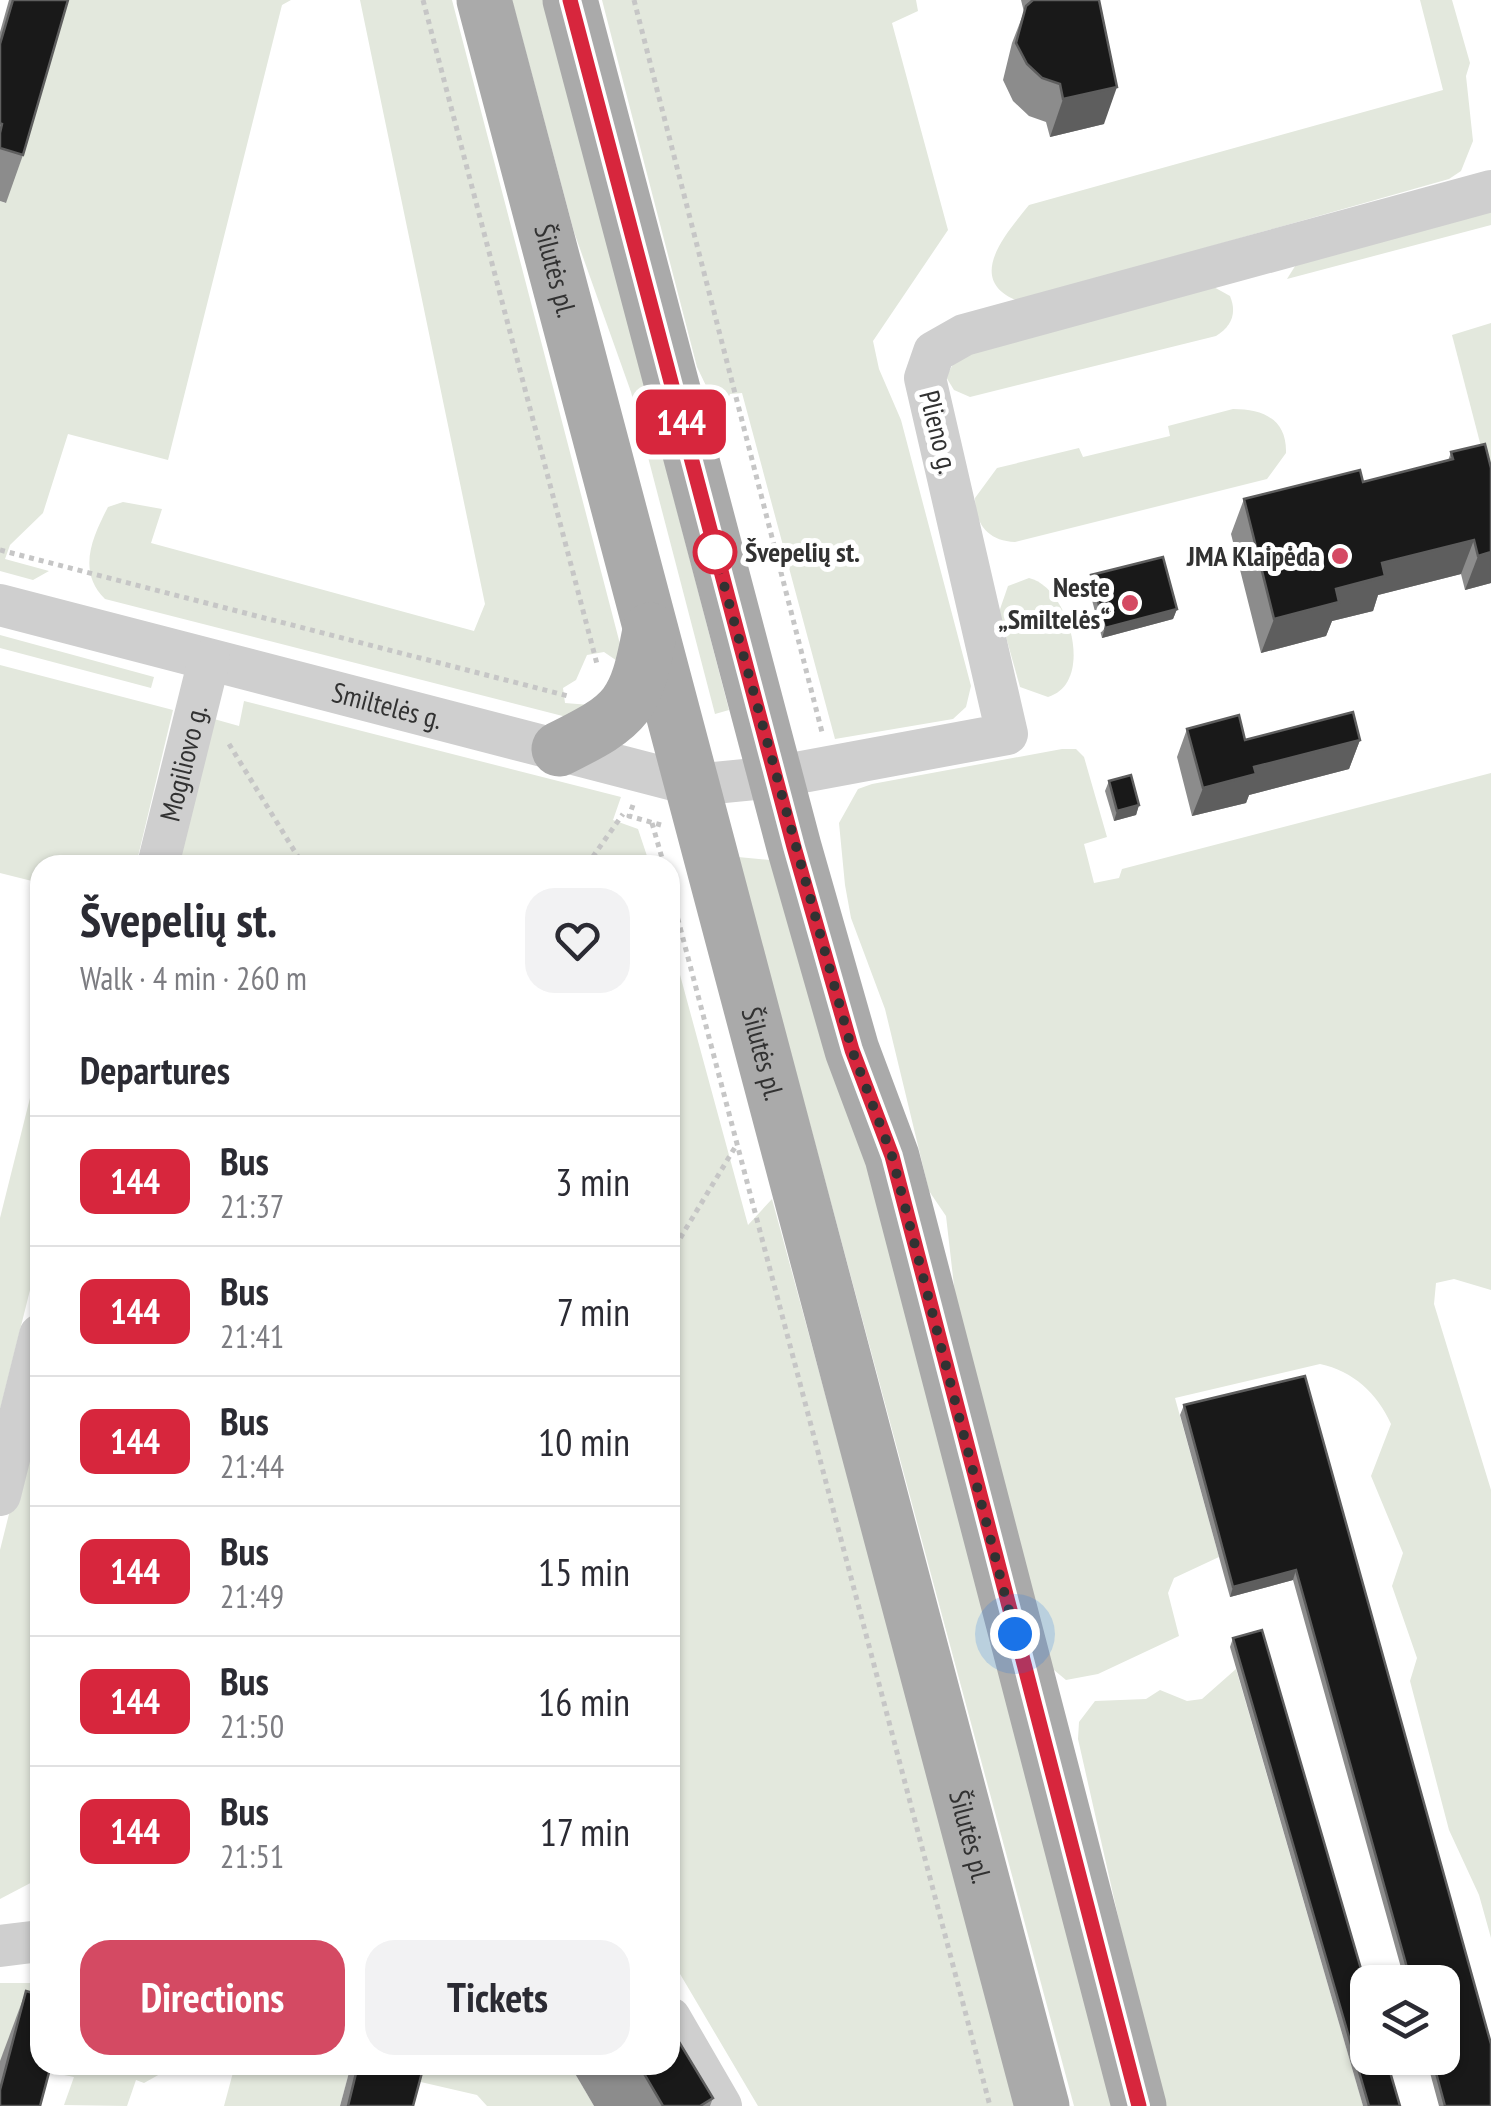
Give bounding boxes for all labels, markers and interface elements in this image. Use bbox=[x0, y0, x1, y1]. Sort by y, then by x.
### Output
street label: Šilutės pl. bbox=[526, 220, 586, 321]
street label: Plieno g. bbox=[911, 387, 968, 477]
line badge: 144 bbox=[624, 390, 738, 454]
text: 144 bbox=[656, 399, 706, 445]
marker: Švepelių st. bbox=[694, 531, 736, 573]
place label: Švepelių st. bbox=[745, 533, 860, 570]
place label: JMA Klaipėda bbox=[1186, 537, 1320, 574]
marker: JMA Klaipėda bbox=[1329, 545, 1351, 567]
place label: Neste „Smiltelės“ bbox=[998, 568, 1110, 637]
marker: Neste „Smiltelės“ bbox=[1119, 592, 1141, 614]
street label: Smiltelės g. bbox=[328, 673, 446, 737]
street label: Mogiliovo g. bbox=[151, 701, 215, 825]
text: Švepelių st. bbox=[80, 888, 277, 950]
button: heart bbox=[525, 888, 630, 993]
text: Walk · 4 min · 260 m bbox=[80, 957, 307, 999]
street label: Šilutės pl. bbox=[734, 1003, 794, 1104]
text: Departures bbox=[80, 1045, 230, 1094]
text: Bus bbox=[220, 1136, 269, 1185]
text: 3 min bbox=[555, 1157, 630, 1206]
text: 144 bbox=[110, 1158, 160, 1204]
text: 21:37 bbox=[220, 1185, 284, 1227]
text: Bus bbox=[220, 1266, 269, 1315]
text: 7 min bbox=[557, 1287, 630, 1336]
text: 144 bbox=[110, 1288, 160, 1334]
text: 21:41 bbox=[220, 1315, 284, 1357]
text: Bus bbox=[220, 1396, 269, 1445]
text: 10 min bbox=[538, 1417, 630, 1466]
text: 144 bbox=[110, 1418, 160, 1464]
text: 21:44 bbox=[220, 1445, 284, 1487]
text: Bus bbox=[220, 1526, 269, 1575]
text: 15 min bbox=[538, 1547, 630, 1596]
text: 144 bbox=[110, 1548, 160, 1594]
text: 21:49 bbox=[220, 1575, 284, 1617]
your location bbox=[990, 1609, 1040, 1659]
text: Bus bbox=[220, 1656, 269, 1705]
text: 16 min bbox=[538, 1677, 630, 1726]
text: 144 bbox=[110, 1678, 160, 1724]
text: 21:50 bbox=[220, 1705, 284, 1747]
text: Bus bbox=[220, 1786, 269, 1835]
street label: Šilutės pl. bbox=[941, 1786, 1001, 1887]
text: 17 min bbox=[540, 1807, 630, 1856]
text: 144 bbox=[110, 1808, 160, 1854]
text: 21:51 bbox=[220, 1835, 284, 1877]
button: Directions bbox=[80, 1940, 345, 2055]
button: Tickets bbox=[365, 1940, 630, 2055]
map controls bbox=[1350, 1965, 1460, 2075]
button: layers bbox=[1350, 1965, 1460, 2075]

